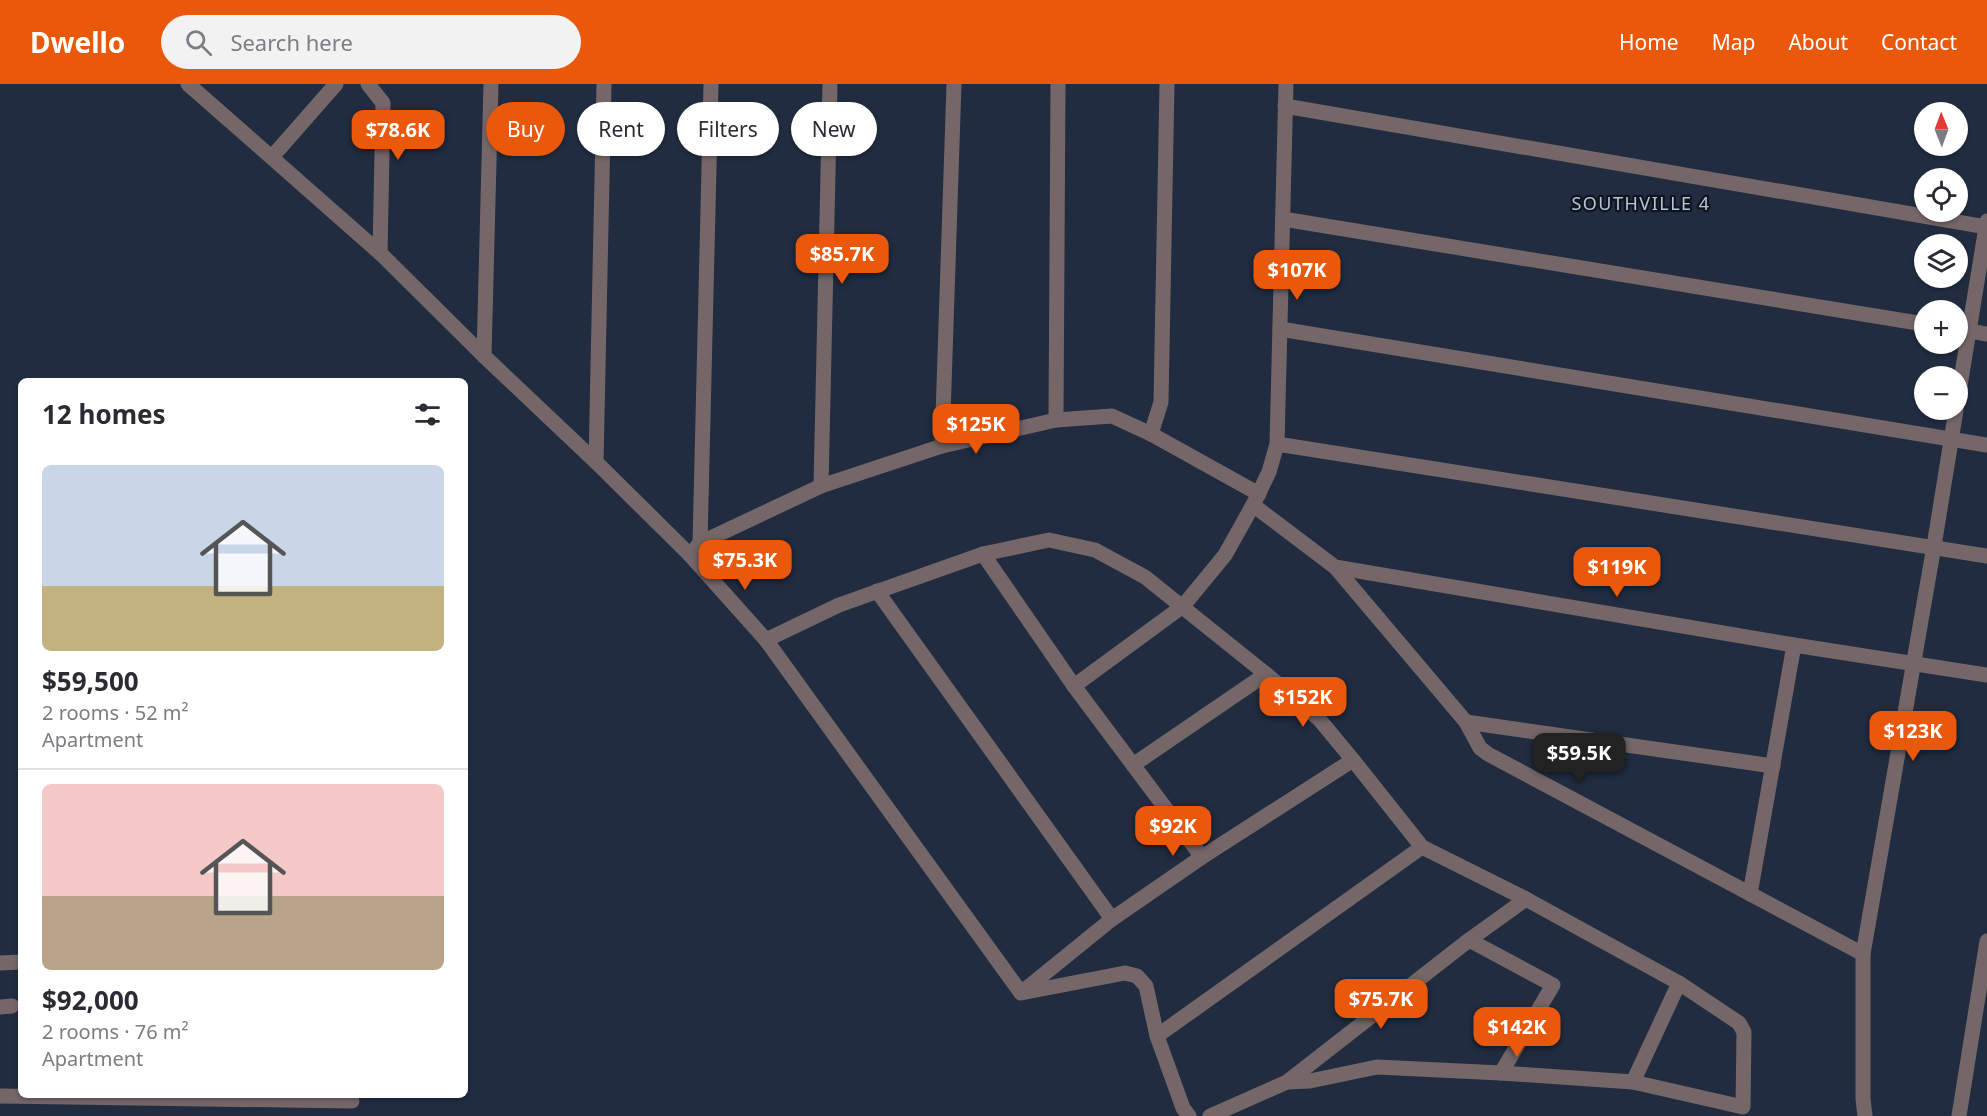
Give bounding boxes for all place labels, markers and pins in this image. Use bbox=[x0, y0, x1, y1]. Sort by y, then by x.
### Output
pin: $78.6K bbox=[349, 110, 447, 161]
pin: $85.7K bbox=[793, 234, 891, 285]
pin: $107K bbox=[1255, 250, 1339, 301]
pin: $125K bbox=[934, 404, 1018, 455]
pin: $75.3K bbox=[696, 540, 794, 591]
pin: $119K bbox=[1575, 547, 1659, 598]
pin: $152K bbox=[1261, 677, 1345, 728]
pin: $123K bbox=[1871, 711, 1955, 762]
pin: $59.5K bbox=[1530, 733, 1628, 784]
pin: $92K bbox=[1137, 806, 1209, 857]
pin: $75.7K bbox=[1332, 979, 1430, 1030]
pin: $142K bbox=[1475, 1007, 1559, 1058]

